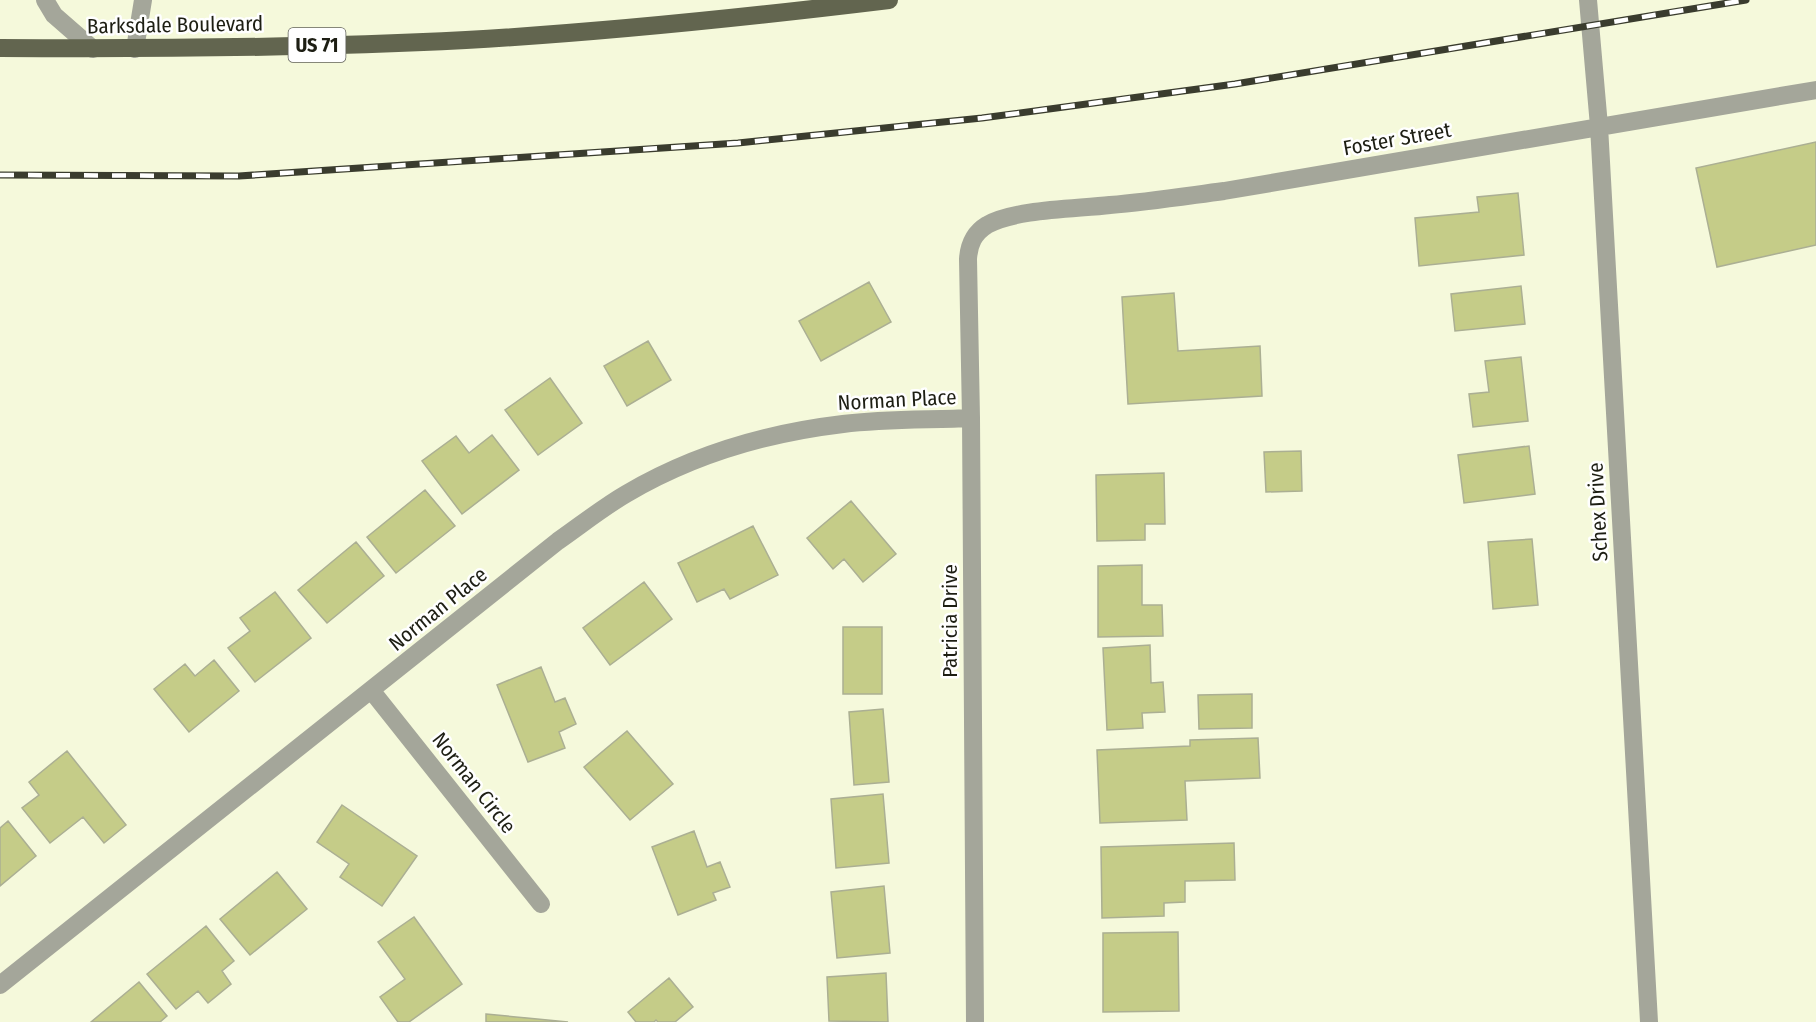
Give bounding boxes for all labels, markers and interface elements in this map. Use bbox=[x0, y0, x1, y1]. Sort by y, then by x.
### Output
street label: Barksdale Boulevard bbox=[87, 10, 263, 40]
road number: US 71 bbox=[288, 28, 346, 62]
street label: Foster Street bbox=[1341, 117, 1453, 161]
street label: Norman Place bbox=[837, 384, 957, 416]
street label: Schex Drive bbox=[1582, 462, 1614, 562]
street label: Norman Place bbox=[384, 561, 492, 657]
street label: Patricia Drive bbox=[937, 564, 963, 678]
street label: Norman Circle bbox=[426, 727, 522, 839]

